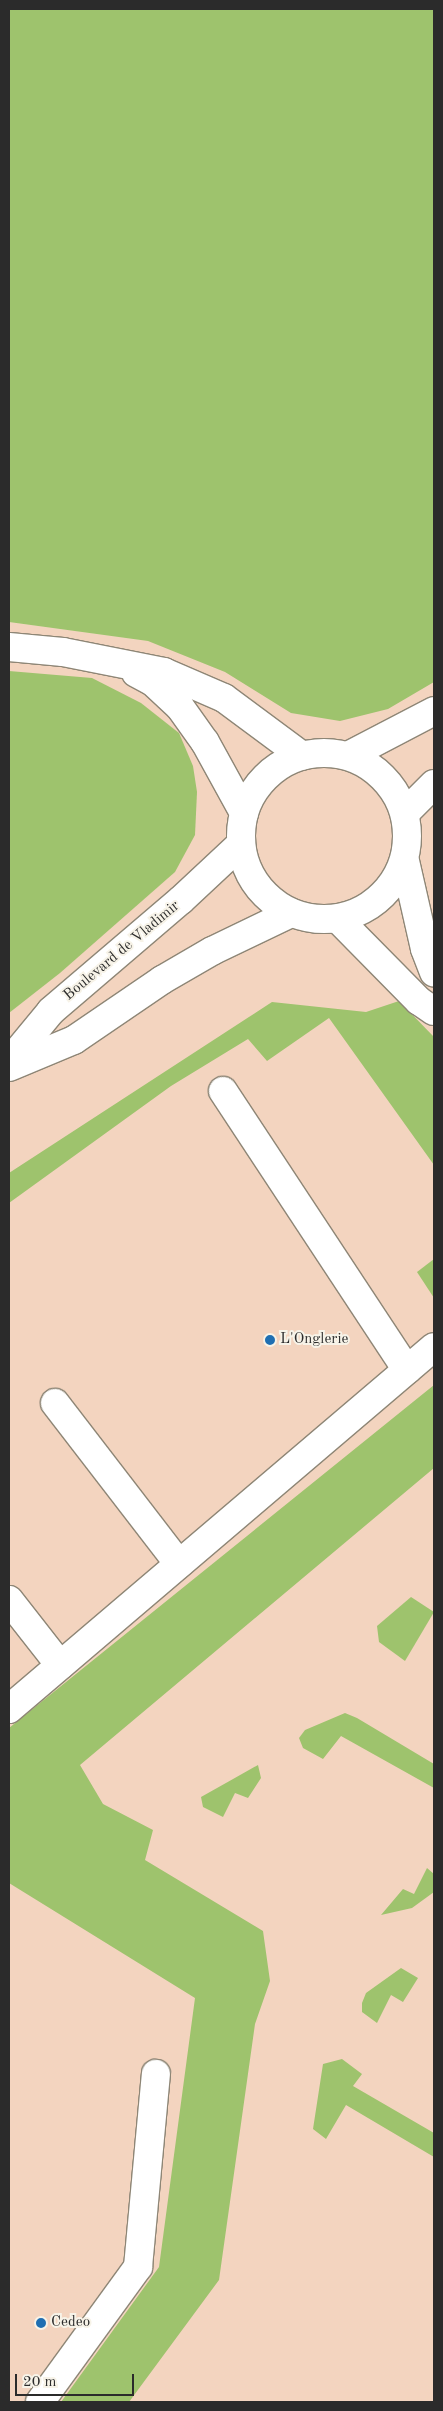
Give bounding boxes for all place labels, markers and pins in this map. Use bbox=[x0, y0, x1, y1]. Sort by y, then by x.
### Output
place label: L'Onglerie bbox=[280, 1331, 348, 1349]
marker: L'Onglerie bbox=[264, 1334, 276, 1346]
place label: Cedeo bbox=[51, 2314, 90, 2332]
marker: Cedeo bbox=[35, 2317, 47, 2329]

